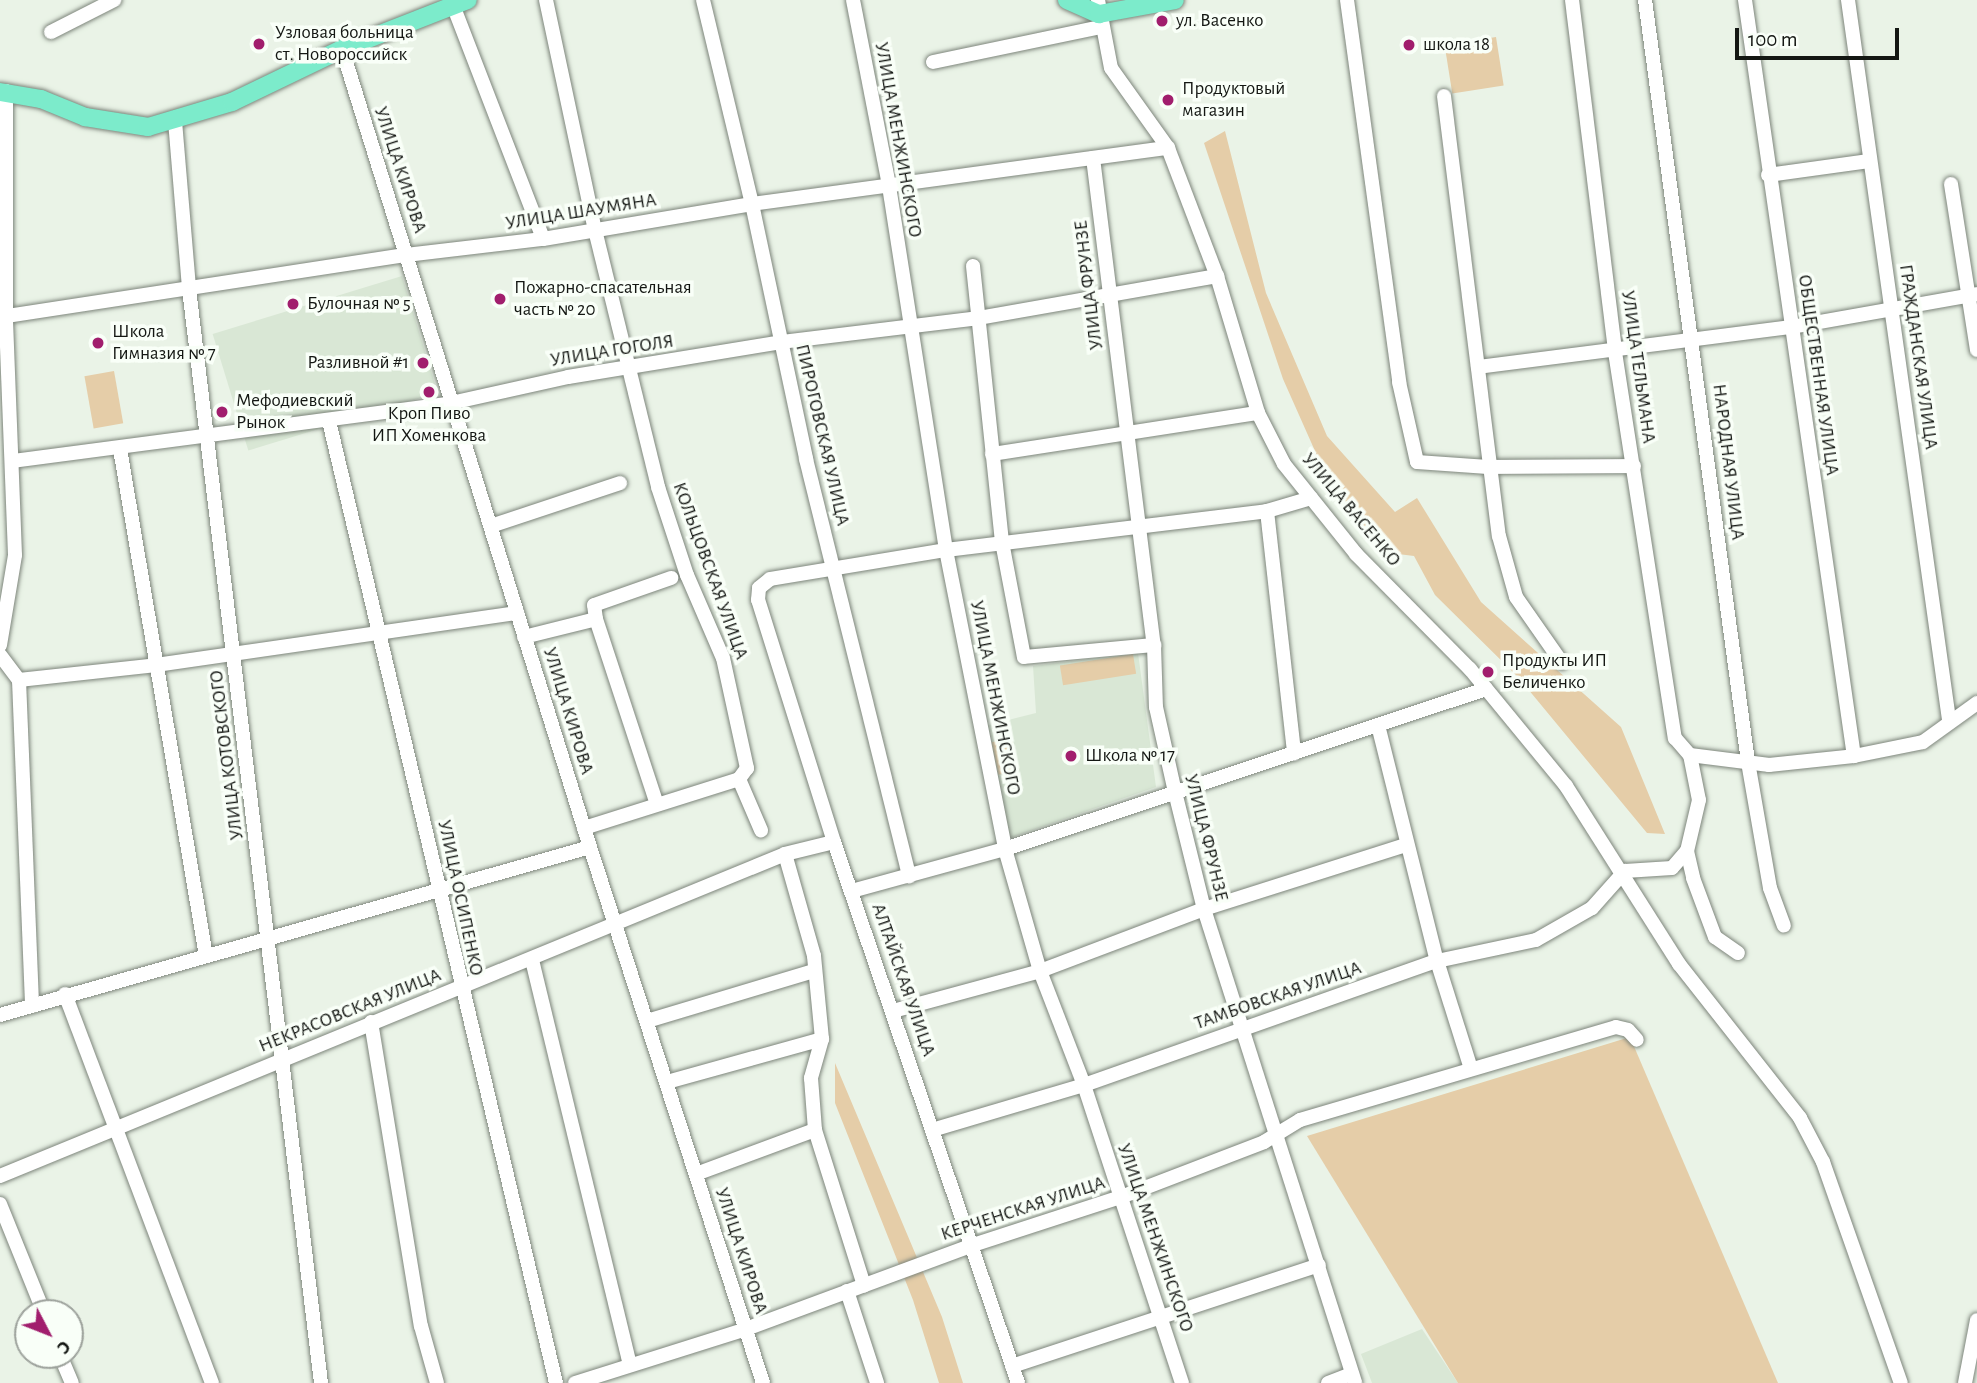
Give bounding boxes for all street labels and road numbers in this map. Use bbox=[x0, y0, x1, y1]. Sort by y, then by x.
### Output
street label: УЛИЦА МЕНЖИНСКОГО bbox=[870, 41, 926, 239]
street label: УЛИЦА КИРОВА bbox=[369, 104, 431, 236]
street label: УЛИЦА ШАУМЯНА bbox=[504, 189, 658, 235]
street label: УЛИЦА ФРУНЗЕ bbox=[1070, 219, 1108, 351]
street label: ГРАЖДАНСКАЯ УЛИЦА bbox=[1894, 263, 1942, 451]
street label: ОБЩЕСТВЕННАЯ УЛИЦА bbox=[1793, 273, 1843, 477]
street label: УЛИЦА ТЕЛЬМАНА bbox=[1616, 289, 1660, 445]
street label: УЛИЦА ГОГОЛЯ bbox=[549, 330, 675, 372]
street label: ПИРОГОВСКАЯ УЛИЦА bbox=[790, 342, 854, 528]
street label: НАРОДНАЯ УЛИЦА bbox=[1707, 383, 1749, 541]
street label: УЛИЦА ВАСЕНКО bbox=[1297, 448, 1405, 572]
street label: КОЛЬЦОВСКАЯ УЛИЦА bbox=[667, 479, 753, 663]
street label: УЛИЦА МЕНЖИНСКОГО bbox=[965, 599, 1025, 797]
street label: УЛИЦА КИРОВА bbox=[538, 645, 598, 777]
street label: УЛИЦА КОТОВСКОГО bbox=[205, 669, 249, 841]
street label: УЛИЦА ФРУНЗЕ bbox=[1179, 772, 1233, 904]
street label: УЛИЦА ОСИПЕНКО bbox=[432, 818, 488, 978]
street label: АЛТАЙСКАЯ УЛИЦА bbox=[866, 901, 940, 1059]
street label: ТАМБОВСКАЯ УЛИЦА bbox=[1192, 957, 1364, 1035]
street label: НЕКРАСОВСКАЯ УЛИЦА bbox=[255, 964, 445, 1058]
street label: УЛИЦА МЕНЖИНСКОГО bbox=[1112, 1141, 1198, 1335]
street label: КЕРЧЕНСКАЯ УЛИЦА bbox=[938, 1172, 1108, 1246]
street label: УЛИЦА КИРОВА bbox=[710, 1185, 772, 1317]

